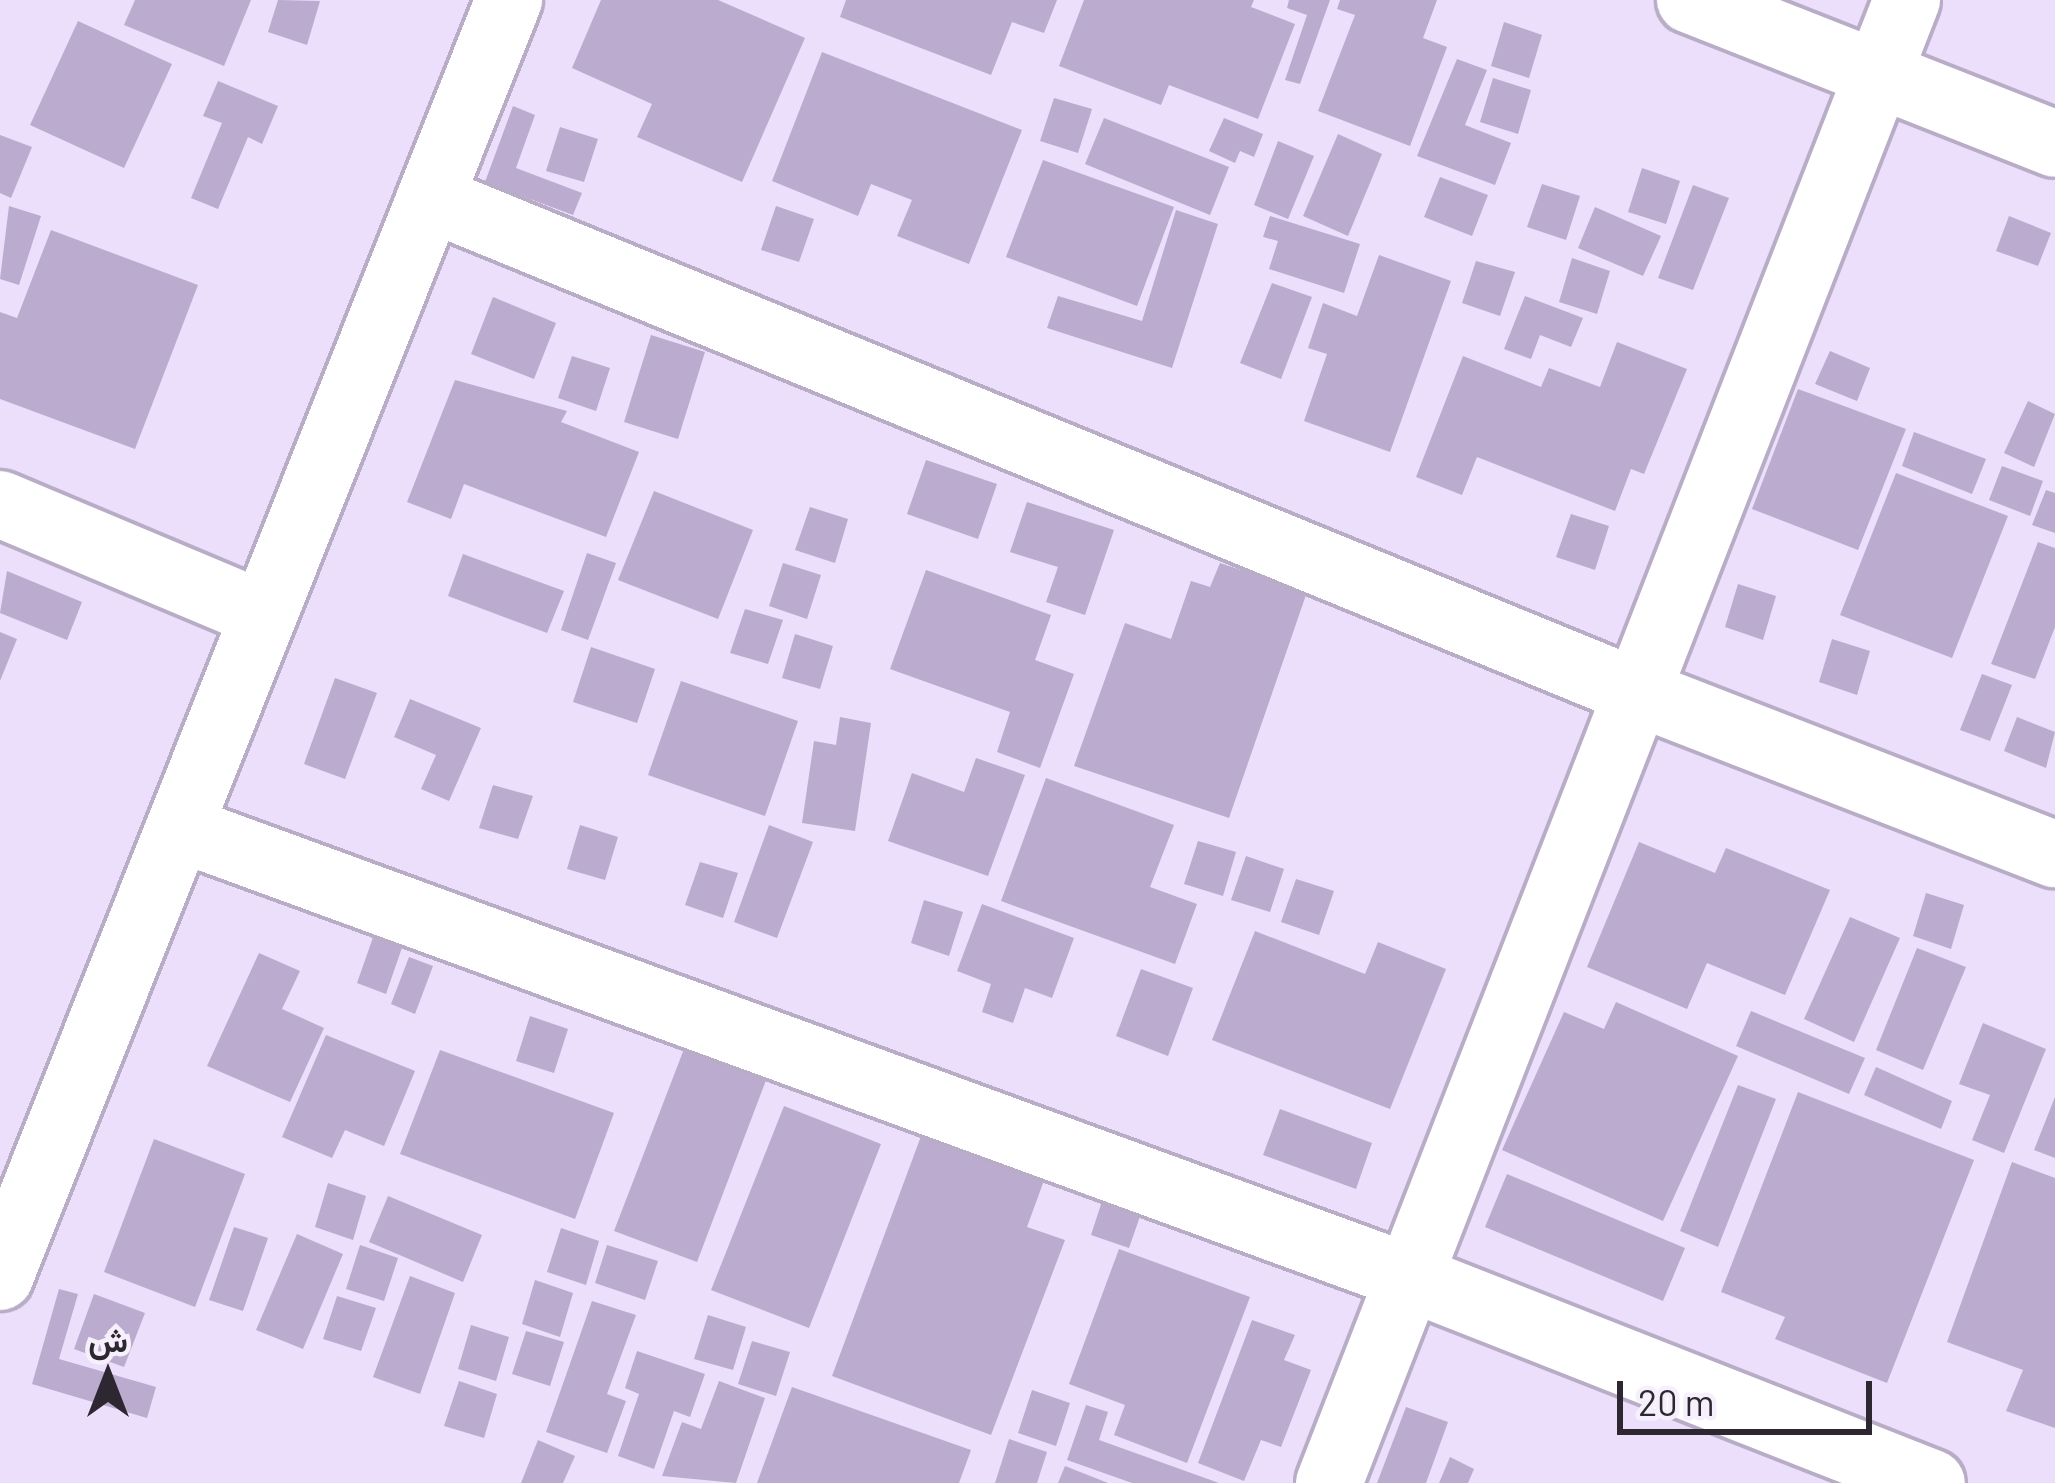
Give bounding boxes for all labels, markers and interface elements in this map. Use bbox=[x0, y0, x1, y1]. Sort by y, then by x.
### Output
north arrow bbox=[48, 1315, 168, 1435]
text: ش bbox=[88, 1319, 128, 1359]
scale bar bbox=[1623, 1357, 1878, 1431]
text: 20 m bbox=[1638, 1380, 1715, 1423]

